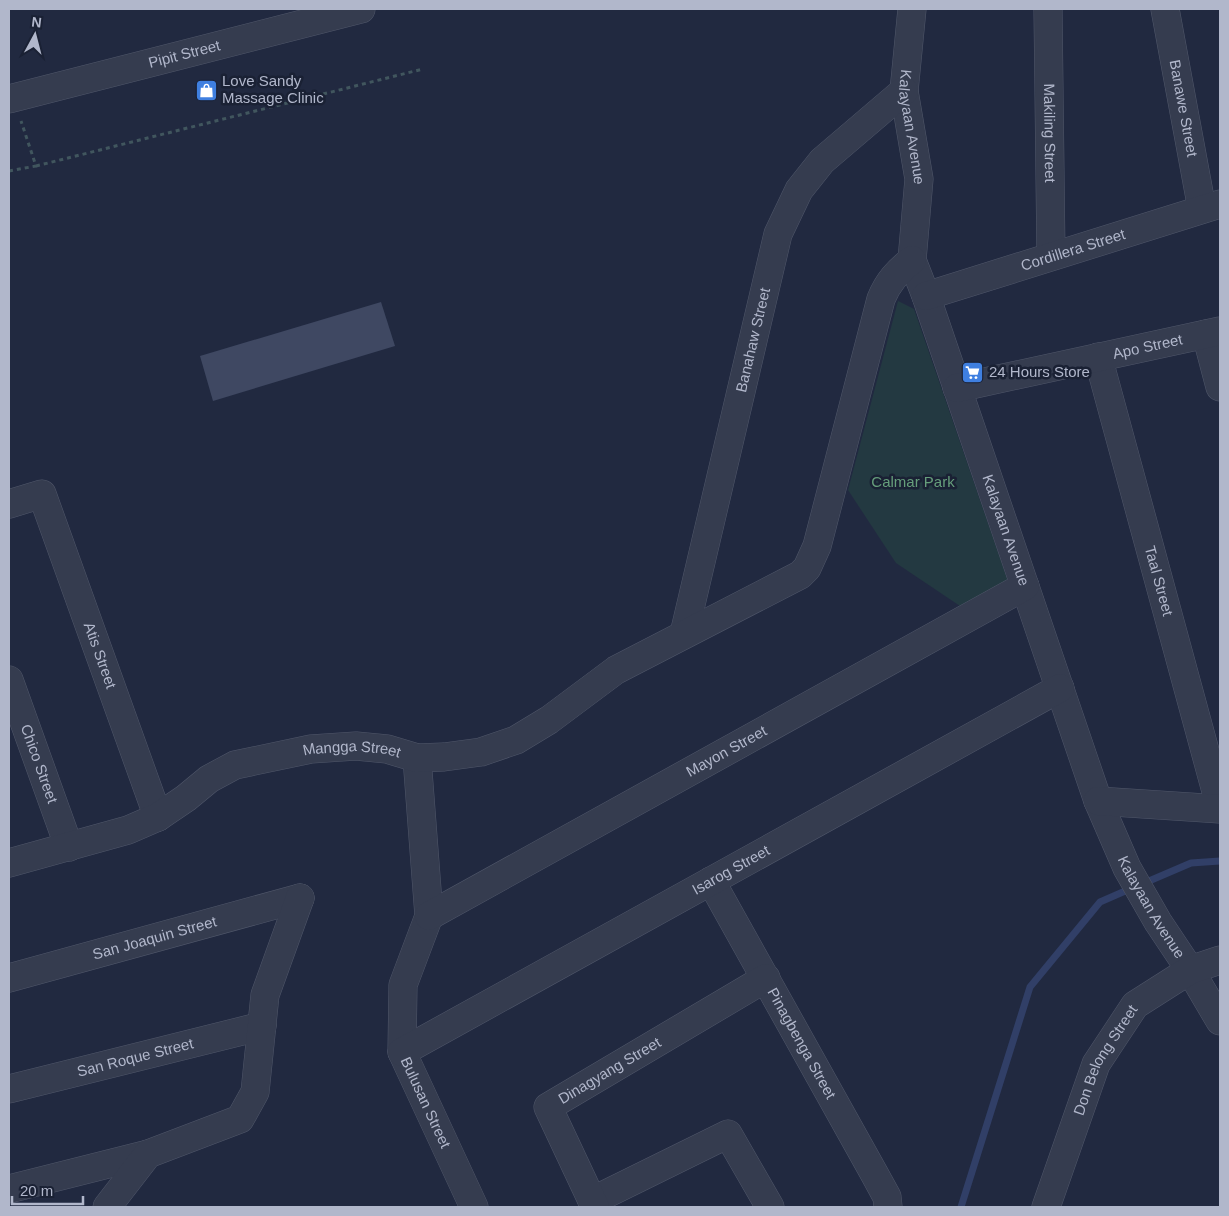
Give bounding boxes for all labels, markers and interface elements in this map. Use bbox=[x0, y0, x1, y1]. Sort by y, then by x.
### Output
north arrow bbox=[10, 10, 60, 60]
text: N bbox=[31, 14, 43, 31]
street label: Pipit Street bbox=[147, 36, 223, 71]
street label: Banawe Street bbox=[1167, 58, 1201, 159]
street label: Kalayaan Avenue bbox=[896, 69, 928, 185]
place label: Love Sandy Massage Clinic bbox=[222, 72, 324, 106]
shop icon: Love Sandy Massage Clinic bbox=[194, 78, 218, 102]
street label: Makiling Street bbox=[1041, 83, 1059, 184]
street label: Cordillera Street bbox=[1019, 225, 1128, 274]
street label: Banahaw Street bbox=[732, 285, 773, 394]
street label: Apo Street bbox=[1111, 330, 1185, 362]
supermarket icon: 24 Hours Store bbox=[961, 360, 985, 384]
place label: 24 Hours Store bbox=[989, 363, 1090, 380]
street label: Kalayaan Avenue bbox=[979, 472, 1033, 588]
park label: Calmar Park bbox=[871, 473, 955, 490]
street label: Taal Street bbox=[1142, 544, 1177, 618]
street label: Atis Street bbox=[81, 620, 120, 691]
street label: Mayon Street bbox=[683, 721, 770, 780]
street label: Chico Street bbox=[18, 722, 62, 806]
street label: Mangga Street bbox=[301, 737, 404, 761]
street label: Isarog Street bbox=[689, 841, 773, 898]
street label: Kalayaan Avenue bbox=[1115, 853, 1189, 961]
street label: San Joaquin Street bbox=[91, 912, 219, 963]
street label: Pinagbenga Street bbox=[764, 985, 840, 1102]
street label: Don Belong Street bbox=[1070, 1001, 1141, 1117]
street label: Dinagyang Street bbox=[555, 1033, 664, 1107]
street label: San Roque Street bbox=[75, 1034, 196, 1080]
street label: Bulusan Street bbox=[398, 1054, 455, 1151]
scale bar bbox=[12, 1174, 84, 1206]
text: 20 m bbox=[20, 1182, 53, 1199]

